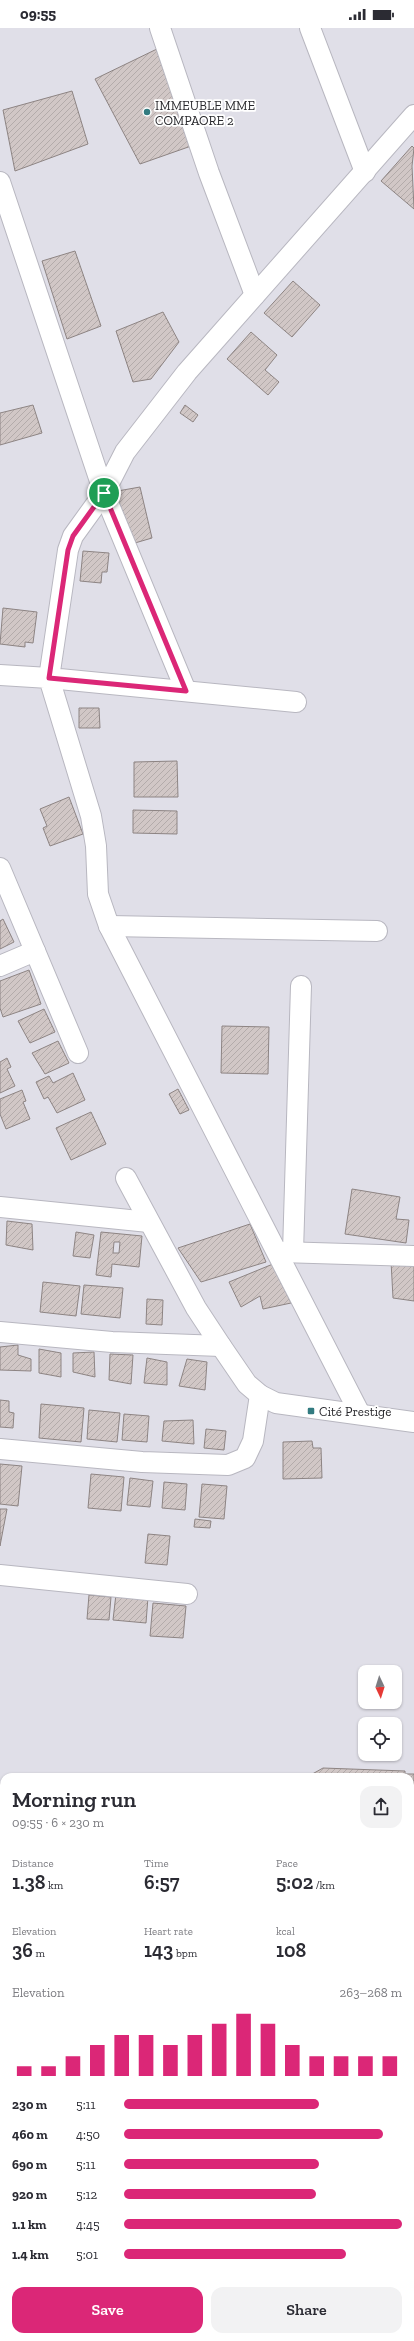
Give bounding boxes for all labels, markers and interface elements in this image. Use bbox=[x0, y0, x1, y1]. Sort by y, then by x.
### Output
text: 09:55 bbox=[20, 5, 56, 23]
place label: IMMEUBLE MME COMPAORE 2 bbox=[155, 98, 256, 128]
marker: IMMEUBLE MME COMPAORE 2 bbox=[142, 107, 152, 117]
pin bbox=[87, 476, 121, 510]
icon: arrive bbox=[93, 482, 115, 504]
place label: Cité Prestige bbox=[319, 1404, 391, 1419]
marker: Cité Prestige bbox=[306, 1406, 316, 1416]
north arrow bbox=[358, 1665, 402, 1709]
map controls bbox=[358, 1665, 402, 1761]
button: locate bbox=[358, 1717, 402, 1761]
text: Morning run bbox=[12, 1786, 136, 1813]
button: share bbox=[360, 1786, 402, 1828]
text: 09:55 · 6 × 230 m bbox=[12, 1815, 104, 1830]
text: Distance bbox=[12, 1857, 54, 1870]
text: Time bbox=[144, 1857, 169, 1870]
text: Pace bbox=[276, 1857, 298, 1870]
text: 1.38 bbox=[12, 1870, 45, 1894]
text: 6:57 bbox=[144, 1870, 180, 1894]
text: 5:02 bbox=[276, 1870, 313, 1894]
text: km bbox=[45, 1879, 63, 1892]
text: /km bbox=[313, 1879, 335, 1892]
text: Elevation bbox=[12, 1925, 56, 1938]
text: Heart rate bbox=[144, 1925, 193, 1938]
text: kcal bbox=[276, 1925, 295, 1938]
text: 36 bbox=[12, 1938, 33, 1962]
text: 143 bbox=[144, 1938, 173, 1962]
text: 108 bbox=[276, 1938, 306, 1962]
text: m bbox=[33, 1947, 45, 1960]
text: bpm bbox=[173, 1947, 197, 1960]
text: Elevation bbox=[12, 1985, 64, 2000]
text: 263–268 m bbox=[340, 1985, 402, 2000]
text: 230 m bbox=[12, 2097, 47, 2112]
text: 5:11 bbox=[76, 2097, 96, 2112]
text: 460 m bbox=[12, 2127, 48, 2142]
text: 4:50 bbox=[76, 2127, 100, 2142]
text: 690 m bbox=[12, 2157, 47, 2172]
text: 5:11 bbox=[76, 2157, 96, 2172]
text: 920 m bbox=[12, 2187, 47, 2202]
text: 5:12 bbox=[76, 2187, 97, 2202]
text: 1.1 km bbox=[12, 2217, 46, 2232]
text: 4:45 bbox=[76, 2217, 100, 2232]
text: 1.4 km bbox=[12, 2247, 49, 2262]
text: 5:01 bbox=[76, 2247, 98, 2262]
button: Save bbox=[12, 2287, 203, 2333]
button: Share bbox=[211, 2287, 402, 2333]

